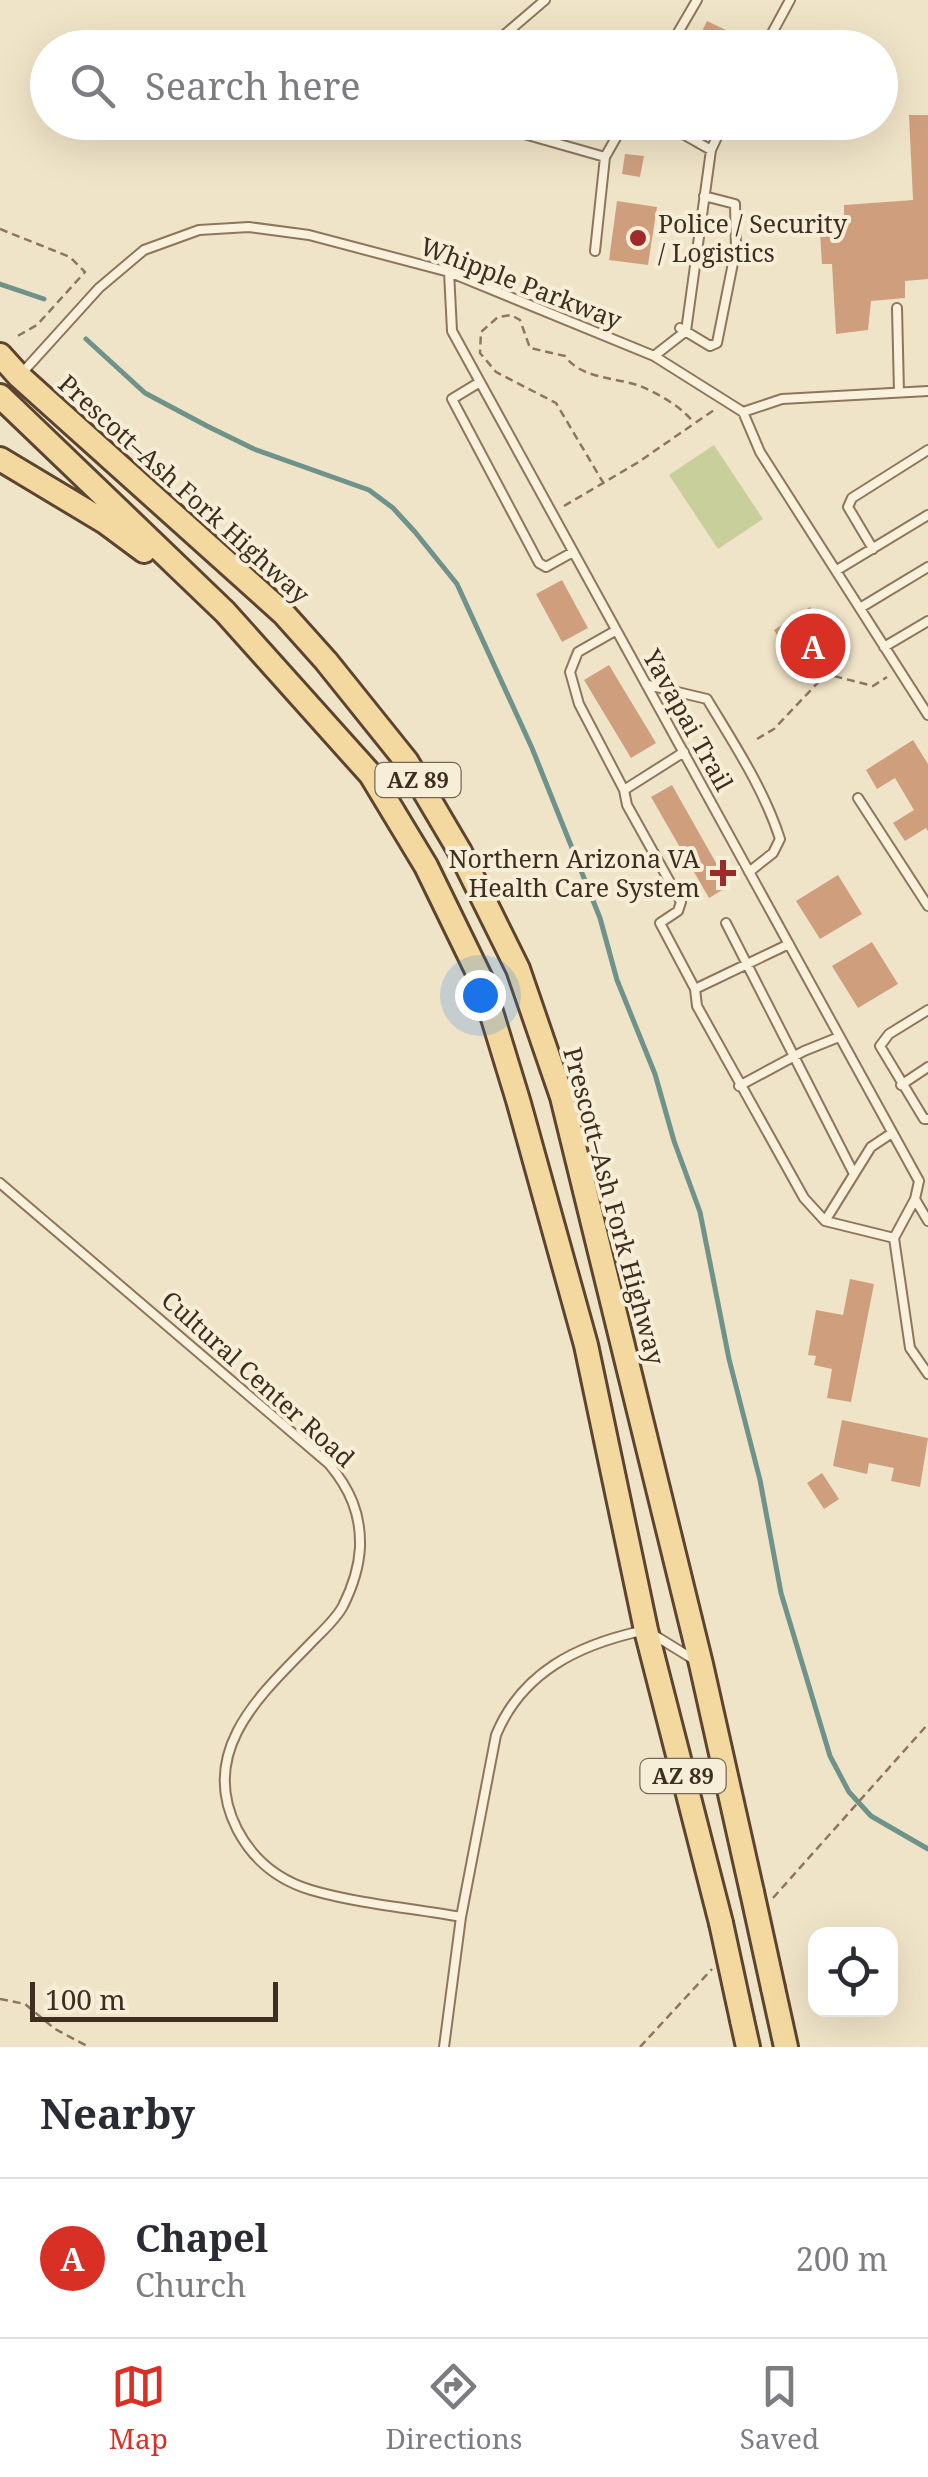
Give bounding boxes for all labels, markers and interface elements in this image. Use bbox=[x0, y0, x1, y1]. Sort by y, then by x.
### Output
search box bbox=[30, 30, 898, 140]
icon: search bbox=[65, 58, 120, 113]
text: Search here bbox=[145, 59, 361, 111]
place label: Police / Security / Logistics bbox=[658, 206, 848, 269]
marker: Police / Security / Logistics bbox=[627, 227, 649, 249]
street label: Whipple Parkway bbox=[416, 228, 628, 336]
street label: Prescott–Ash Fork Highway bbox=[52, 366, 318, 611]
pin: A bbox=[780, 608, 846, 684]
street label: Yavapai Trail bbox=[635, 642, 742, 797]
road number: AZ 89 bbox=[376, 763, 460, 797]
place label: Northern Arizona VA Health Care System bbox=[448, 841, 700, 904]
marker: Northern Arizona VA Health Care System bbox=[710, 860, 736, 886]
your location bbox=[455, 970, 506, 1021]
street label: Prescott–Ash Fork Highway bbox=[556, 1043, 674, 1369]
street label: Cultural Center Road bbox=[155, 1282, 362, 1474]
road number: AZ 89 bbox=[640, 1759, 726, 1793]
map controls bbox=[808, 1927, 898, 2017]
button: locate bbox=[808, 1927, 898, 2017]
scale bar bbox=[30, 1977, 278, 2022]
text: 100 m bbox=[45, 1980, 126, 2018]
text: Nearby bbox=[40, 2084, 195, 2141]
text: Chapel bbox=[135, 2211, 268, 2263]
text: A bbox=[60, 2237, 85, 2280]
text: 200 m bbox=[796, 2237, 888, 2280]
text: Church bbox=[135, 2263, 246, 2306]
tab: Map bbox=[109, 2359, 168, 2457]
tab: Directions bbox=[385, 2359, 522, 2457]
tab: Saved bbox=[740, 2359, 819, 2457]

